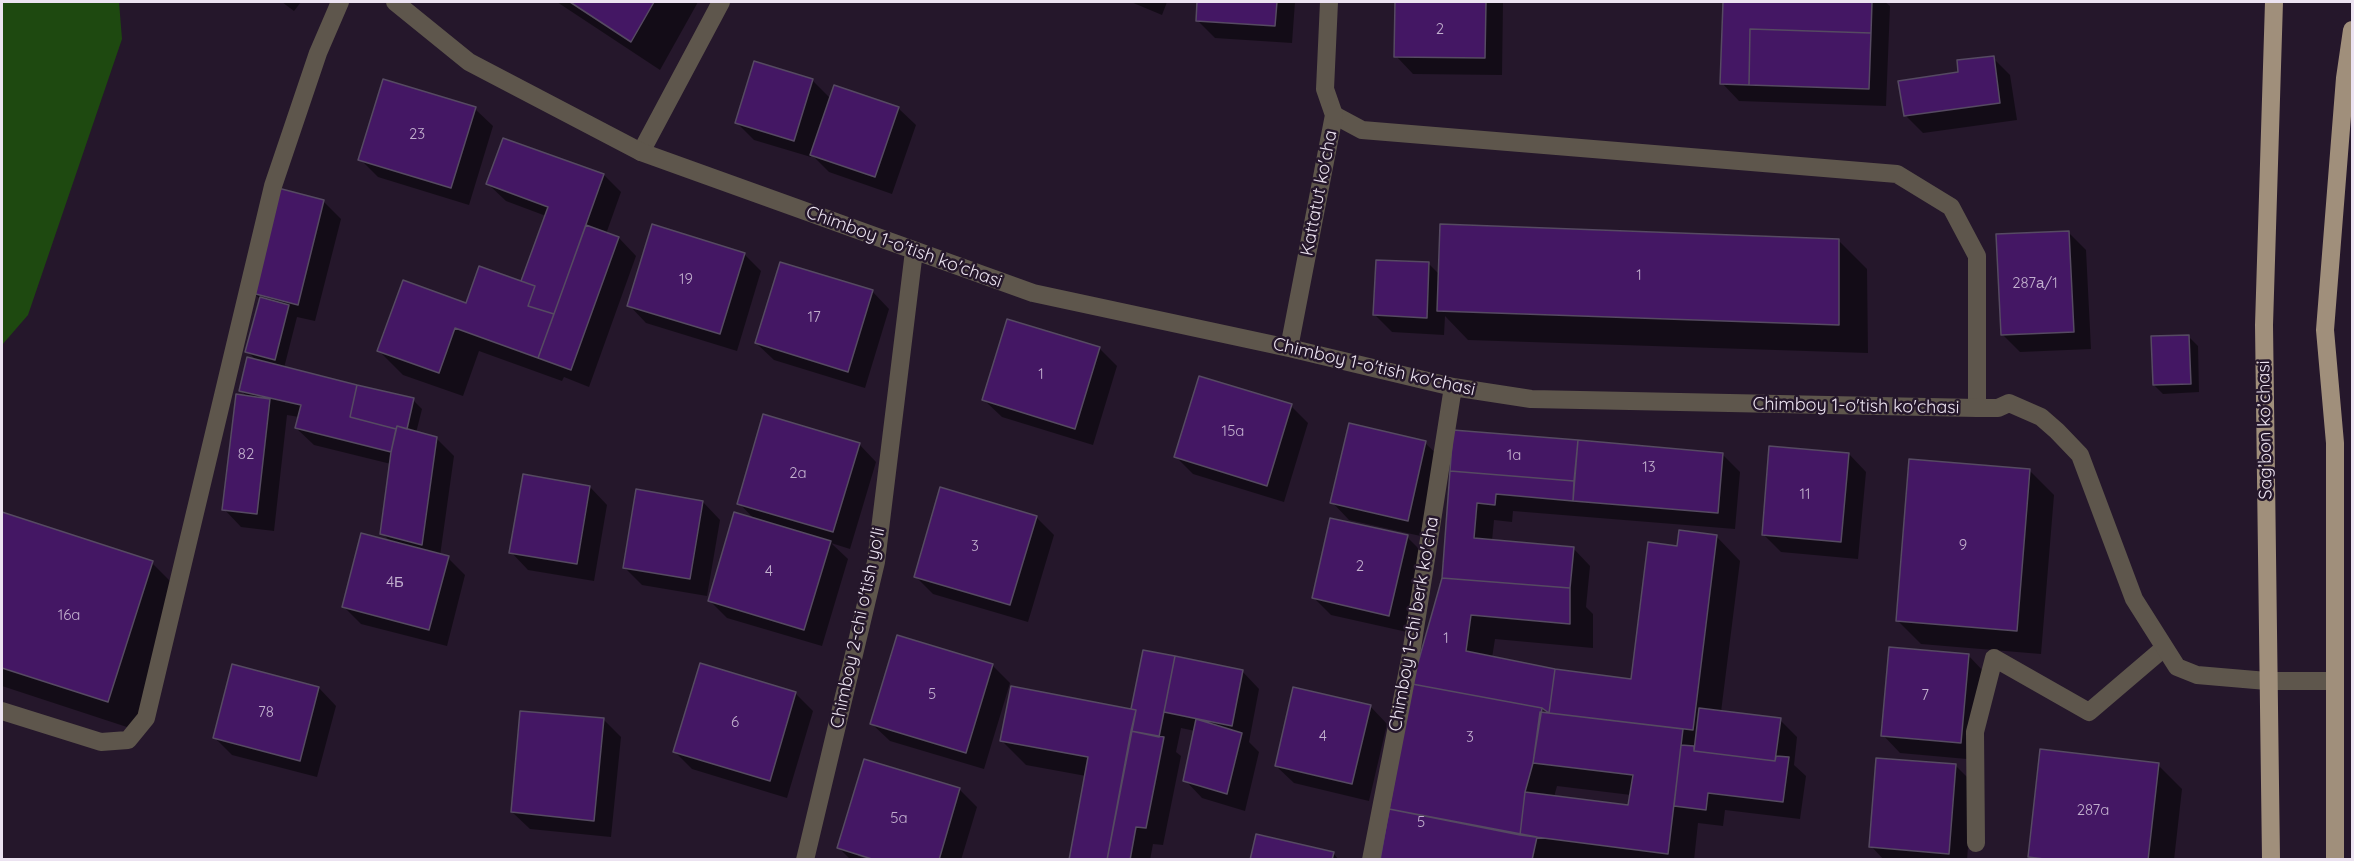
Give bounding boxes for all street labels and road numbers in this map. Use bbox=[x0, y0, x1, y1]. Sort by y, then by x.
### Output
street label: Kattatut ko'cha bbox=[1296, 128, 1342, 258]
street label: Chimboy 1-o'tish ko'chasi bbox=[803, 201, 1005, 293]
street label: Chimboy 1-o'tish ko'chasi bbox=[1271, 333, 1477, 401]
street label: Sag’bon ko’chasi bbox=[2253, 360, 2277, 500]
street label: Chimboy 1-o'tish ko'chasi bbox=[1752, 393, 1960, 419]
street label: Chimboy 1-chi berk ko'cha bbox=[1384, 515, 1444, 733]
street label: Chimboy 2-chi o'tish yo'li bbox=[826, 526, 890, 730]

